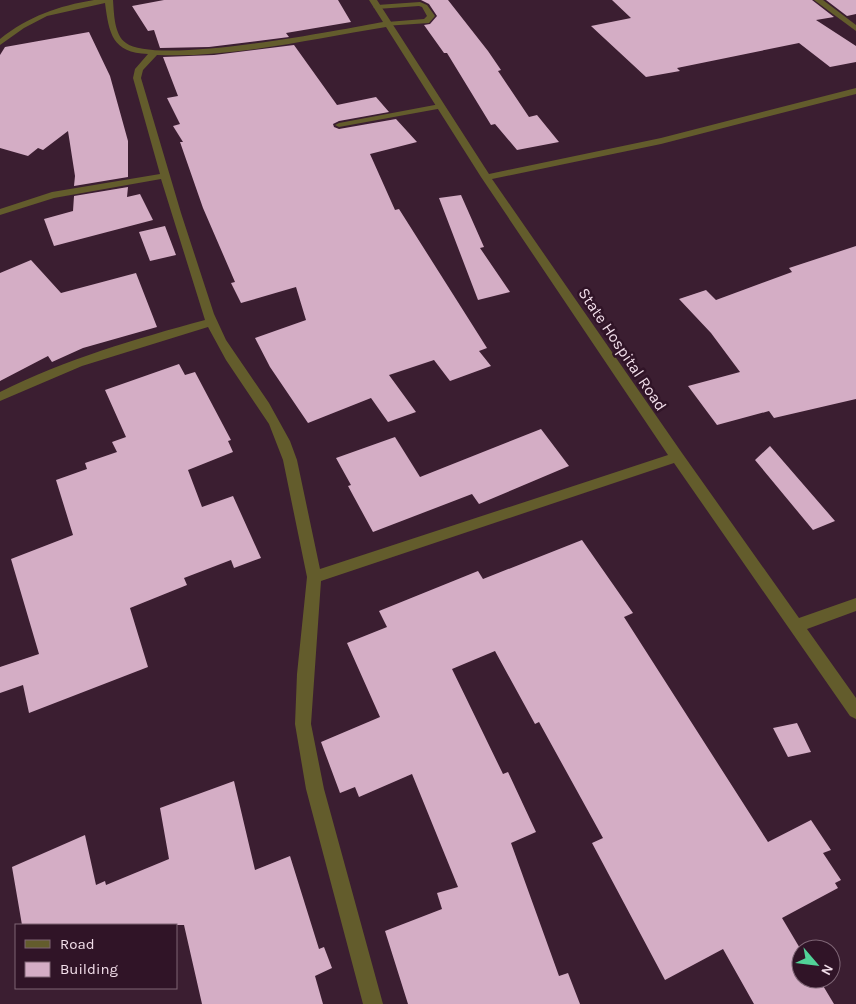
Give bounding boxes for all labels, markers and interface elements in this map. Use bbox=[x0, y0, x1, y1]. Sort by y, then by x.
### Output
street label: State Hospital Road bbox=[574, 284, 671, 414]
legend bbox=[15, 924, 178, 989]
text: Road bbox=[60, 935, 95, 953]
north arrow bbox=[791, 939, 841, 989]
text: Building bbox=[60, 960, 118, 978]
text: N bbox=[817, 961, 837, 978]

